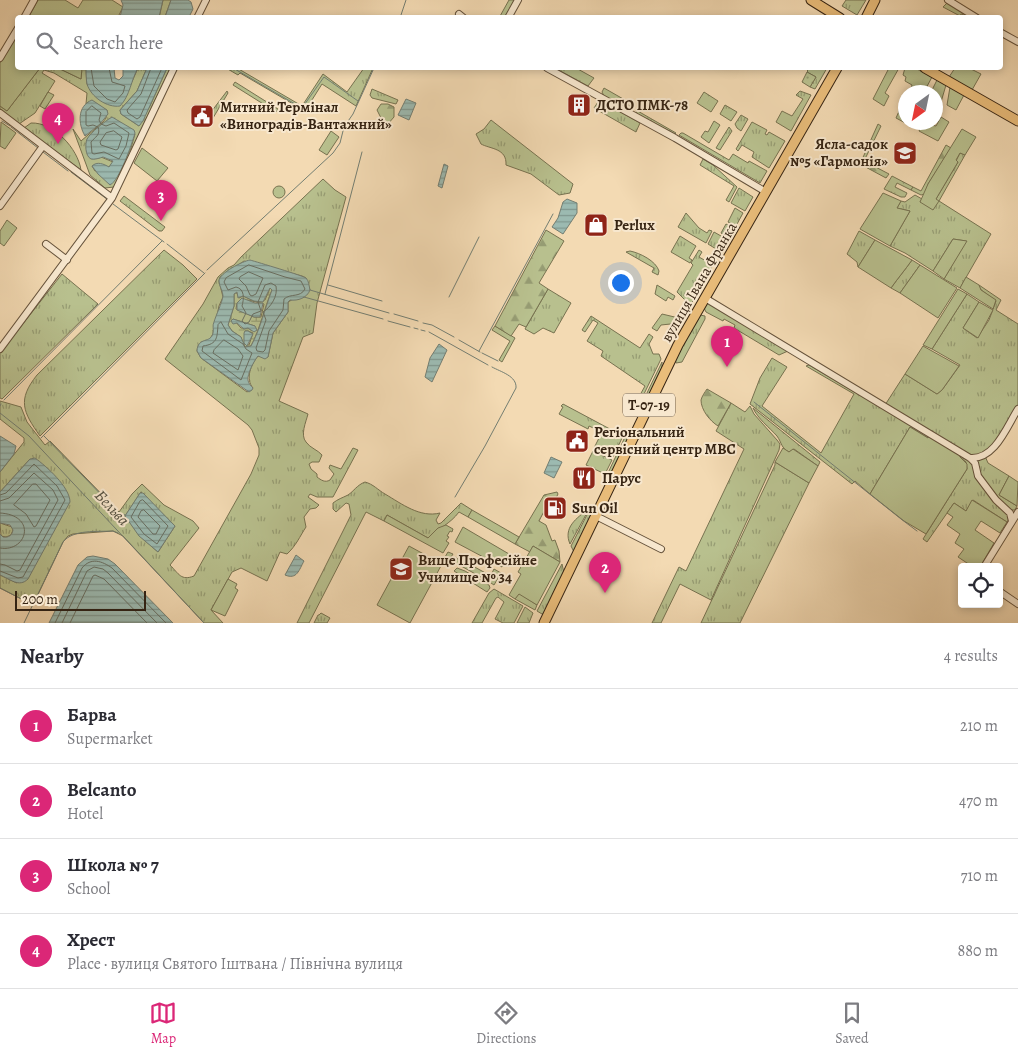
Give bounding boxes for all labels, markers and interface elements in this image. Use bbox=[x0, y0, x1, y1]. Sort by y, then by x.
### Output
search box bbox=[15, 15, 1003, 70]
icon: search bbox=[33, 29, 61, 57]
text: Search here bbox=[73, 30, 163, 56]
north arrow bbox=[898, 85, 943, 130]
building icon: ДСТО ПМК-78 bbox=[566, 92, 592, 118]
place label: ДСТО ПМК-78 bbox=[596, 95, 688, 115]
place label: Митний Термінал «Виноградів-Вантажний» bbox=[220, 97, 392, 134]
pin: 4 bbox=[42, 103, 74, 144]
public building icon: Митний Термінал «Виноградів-Вантажний» bbox=[189, 103, 215, 129]
place label: Ясла-садок №5 «Гармонія» bbox=[790, 134, 888, 171]
school or university icon: Ясла-садок №5 «Гармонія» bbox=[892, 140, 918, 166]
pin: 3 bbox=[145, 180, 177, 221]
shop icon: Perlux bbox=[583, 212, 609, 238]
place label: Perlux bbox=[614, 215, 655, 235]
street label: вулиця Івана Франка bbox=[657, 218, 741, 346]
your location bbox=[608, 270, 634, 296]
pin: 1 bbox=[711, 326, 743, 367]
road number: Т-07-19 bbox=[623, 394, 675, 416]
place label: Регіональний сервісний центр МВС bbox=[594, 422, 736, 459]
public building icon: Регіональний сервісний центр МВС bbox=[564, 428, 590, 454]
restaurant icon: Парус bbox=[571, 465, 597, 491]
place label: Парус bbox=[602, 468, 641, 488]
water label: Бельва bbox=[90, 485, 134, 531]
fuel station icon: Sun Oil bbox=[542, 495, 568, 521]
place label: Sun Oil bbox=[572, 498, 618, 518]
place label: Вище Професійне Училище № 34 bbox=[418, 550, 537, 587]
pin: 2 bbox=[589, 552, 621, 593]
school or university icon: Вище Професійне Училище № 34 bbox=[388, 556, 414, 582]
map controls bbox=[958, 563, 1003, 608]
button: locate bbox=[958, 563, 1003, 608]
scale bar bbox=[15, 588, 146, 611]
text: 200 m bbox=[22, 590, 58, 609]
text: Nearby bbox=[20, 642, 83, 670]
text: 4 results bbox=[944, 645, 998, 667]
text: Барва bbox=[67, 702, 116, 728]
text: 1 bbox=[33, 715, 39, 737]
text: 210 m bbox=[960, 715, 998, 737]
text: Supermarket bbox=[67, 728, 153, 750]
text: Belcanto bbox=[67, 777, 136, 803]
text: 2 bbox=[32, 790, 40, 812]
text: 470 m bbox=[959, 790, 998, 812]
text: Hotel bbox=[67, 803, 103, 825]
text: Школа № 7 bbox=[67, 852, 159, 878]
text: 3 bbox=[33, 865, 39, 887]
text: 710 m bbox=[961, 865, 998, 887]
text: School bbox=[67, 878, 110, 900]
text: Хрест bbox=[67, 927, 115, 953]
text: 4 bbox=[32, 940, 40, 962]
text: 880 m bbox=[957, 940, 998, 962]
text: Place · вулиця Святого Іштвана / Північна вулиця bbox=[67, 953, 403, 975]
tab: Map bbox=[149, 999, 177, 1048]
tab: Directions bbox=[476, 999, 536, 1048]
tab: Saved bbox=[835, 999, 869, 1048]

